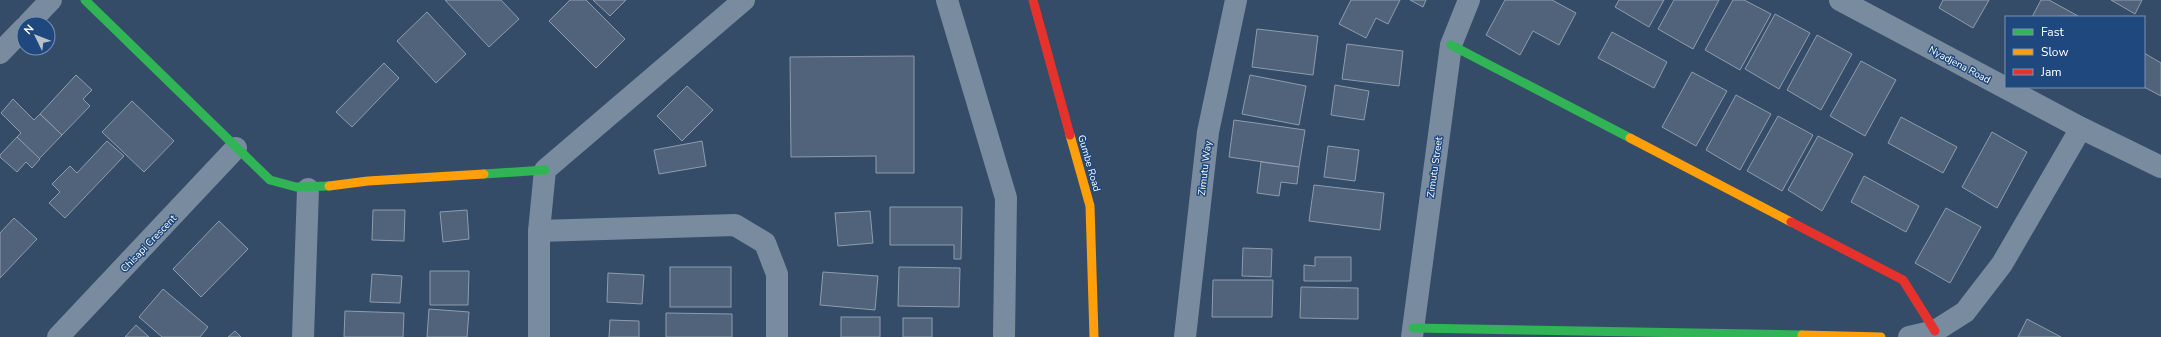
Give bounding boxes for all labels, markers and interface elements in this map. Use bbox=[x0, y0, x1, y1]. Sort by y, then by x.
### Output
north arrow bbox=[16, 16, 56, 56]
legend bbox=[2005, 16, 2145, 88]
text: N bbox=[21, 21, 37, 38]
text: Fast bbox=[2041, 24, 2064, 40]
street label: Nyadjena Road bbox=[1926, 43, 1993, 87]
text: Slow bbox=[2041, 44, 2069, 60]
text: Jam bbox=[2040, 64, 2062, 80]
street label: Gumbe Road bbox=[1074, 133, 1104, 193]
street label: Zimutu Street bbox=[1424, 135, 1446, 198]
street label: Zimutu Way bbox=[1195, 139, 1215, 196]
street label: Chisapi Crescent bbox=[118, 212, 180, 276]

